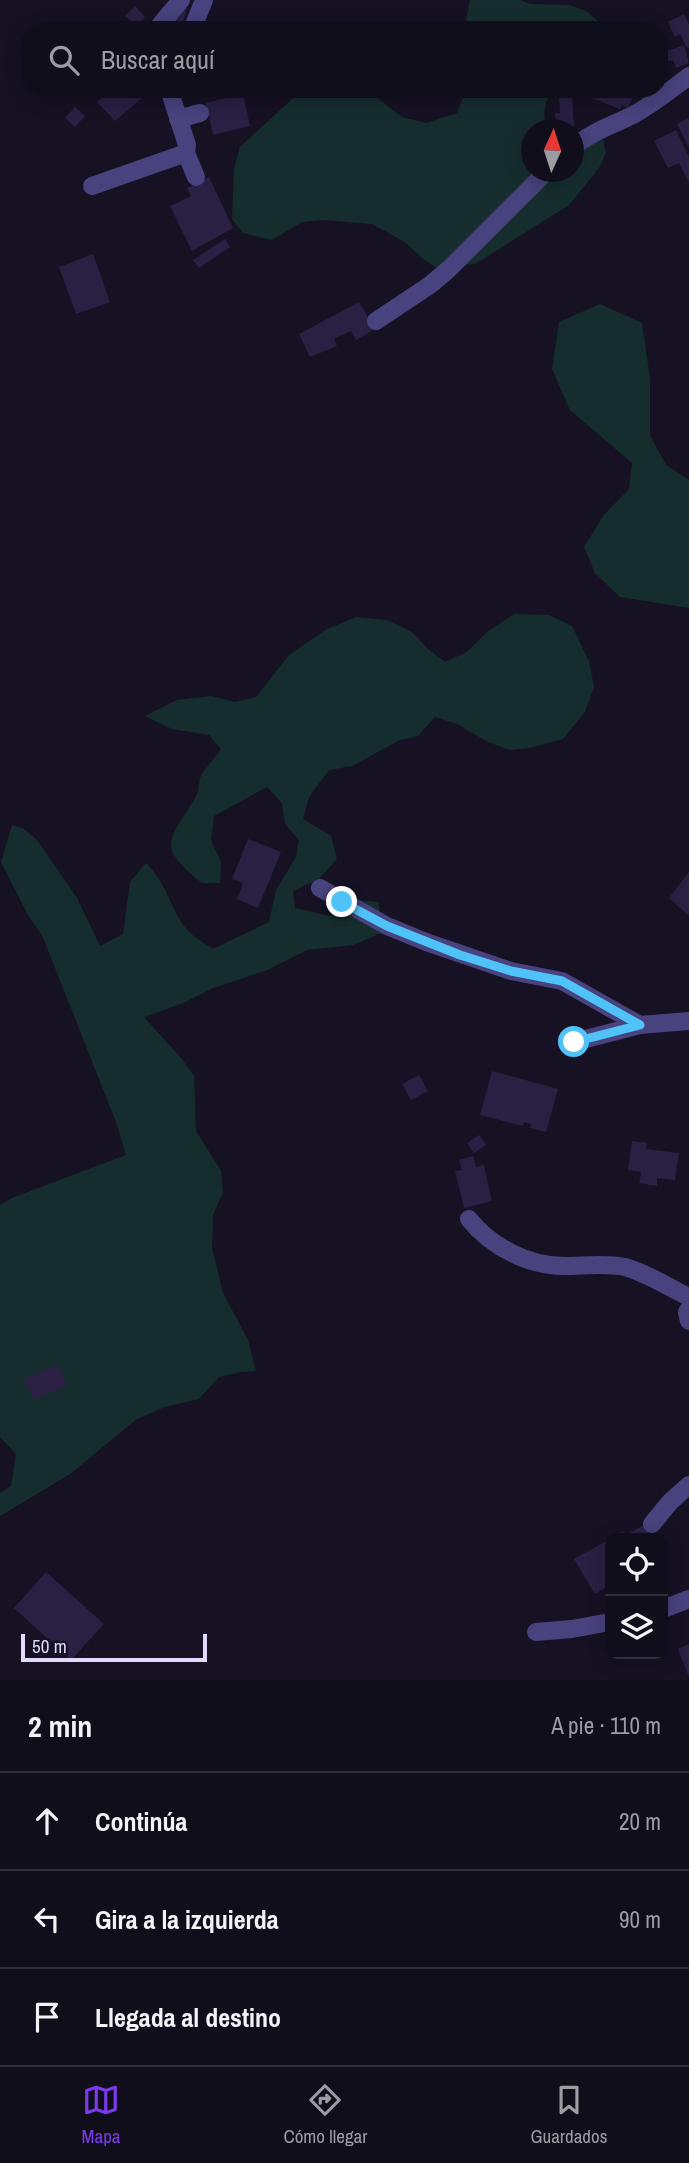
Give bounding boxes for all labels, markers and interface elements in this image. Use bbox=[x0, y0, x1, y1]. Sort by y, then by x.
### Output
search box bbox=[21, 21, 668, 98]
icon: search bbox=[45, 41, 83, 79]
text: Buscar aquí bbox=[101, 42, 215, 77]
north arrow bbox=[521, 119, 584, 182]
route end bbox=[326, 886, 357, 917]
route start bbox=[558, 1026, 589, 1057]
map controls bbox=[605, 1533, 668, 1659]
button: locate bbox=[605, 1533, 668, 1596]
button: layers bbox=[605, 1596, 668, 1659]
scale bar bbox=[21, 1631, 206, 1663]
text: 50 m bbox=[32, 1633, 67, 1659]
text: 2 min bbox=[28, 1706, 92, 1746]
text: A pie · 110 m bbox=[551, 1710, 661, 1741]
icon: ahead bbox=[28, 1802, 66, 1840]
text: Continúa bbox=[95, 1804, 187, 1839]
text: 20 m bbox=[619, 1806, 661, 1837]
icon: left bbox=[28, 1900, 66, 1938]
text: Gira a la izquierda bbox=[95, 1902, 279, 1937]
text: 90 m bbox=[619, 1904, 661, 1935]
icon: arrive bbox=[28, 1998, 66, 2036]
text: Llegada al destino bbox=[95, 2000, 281, 2035]
tab: Mapa bbox=[81, 2081, 120, 2149]
tab: Cómo llegar bbox=[283, 2081, 367, 2149]
tab: Guardados bbox=[530, 2081, 607, 2149]

